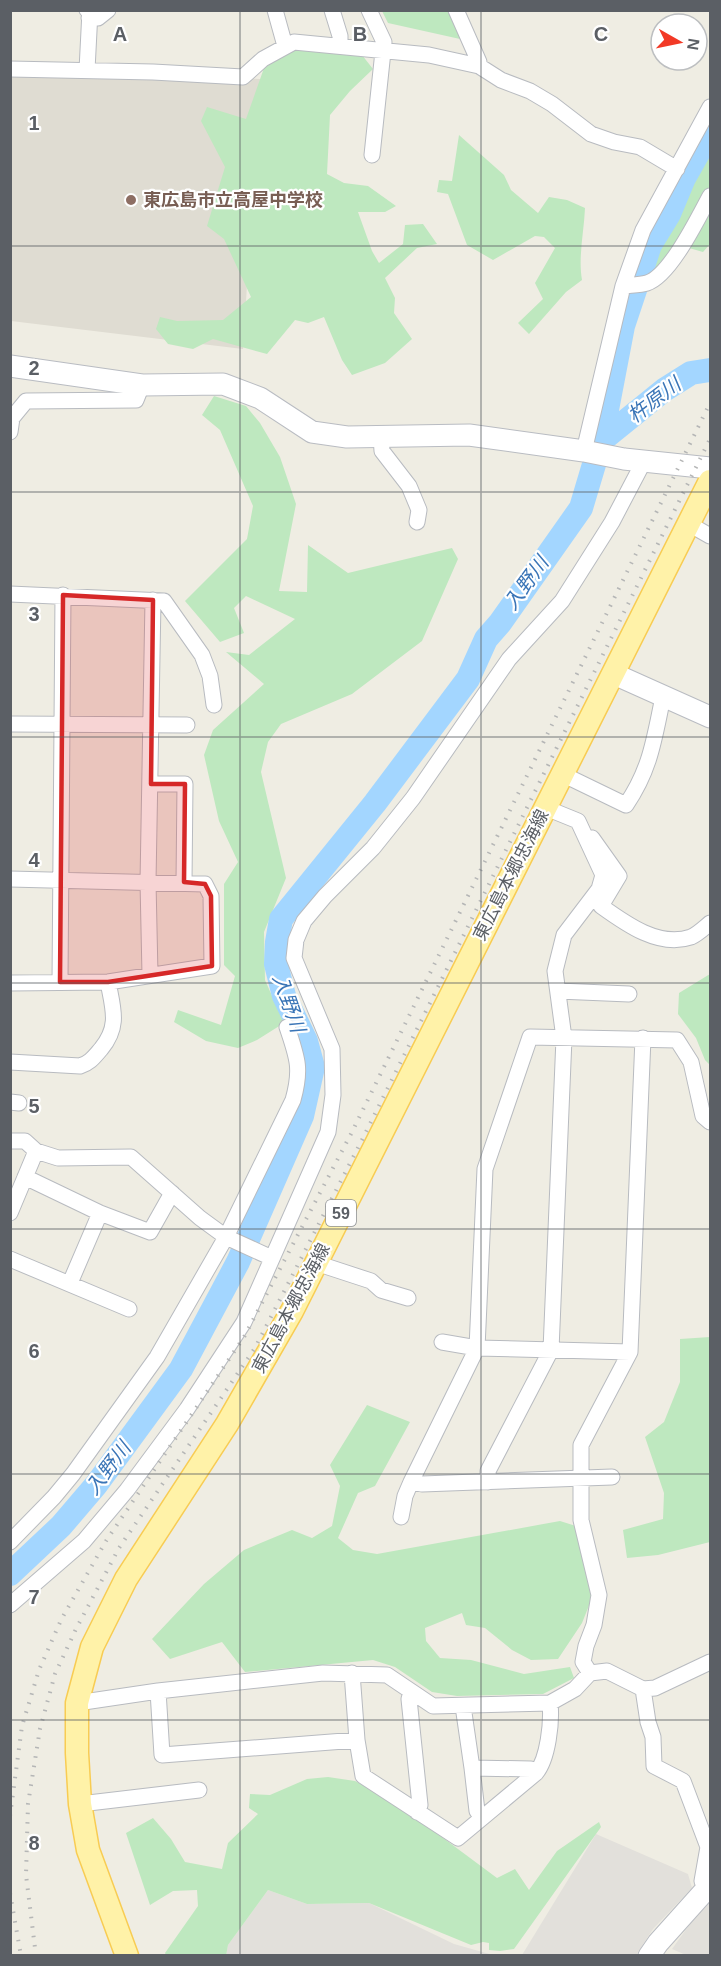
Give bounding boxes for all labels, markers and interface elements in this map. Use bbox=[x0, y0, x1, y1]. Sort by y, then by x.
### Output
north arrow bbox=[649, 12, 709, 72]
text: A bbox=[113, 23, 127, 45]
text: B bbox=[353, 23, 367, 45]
text: C bbox=[594, 23, 608, 45]
text: N bbox=[684, 37, 703, 51]
text: 1 bbox=[28, 112, 40, 134]
place label: 東広島市立高屋中学校 bbox=[143, 190, 323, 210]
marker: 東広島市立高屋中学校 bbox=[124, 193, 138, 207]
text: 2 bbox=[28, 357, 40, 379]
water label: 杵原川 bbox=[623, 372, 686, 427]
water label: 入野川 bbox=[499, 551, 554, 614]
text: 3 bbox=[28, 603, 40, 625]
street label: 東広島本郷忠海線 bbox=[469, 806, 553, 944]
text: 4 bbox=[28, 849, 40, 871]
water label: 入野川 bbox=[269, 971, 310, 1037]
text: 5 bbox=[28, 1095, 40, 1117]
road number: 59 bbox=[326, 1200, 356, 1226]
street label: 東広島本郷忠海線 bbox=[248, 1240, 334, 1376]
text: 6 bbox=[28, 1340, 40, 1362]
water label: 入野川 bbox=[81, 1436, 136, 1499]
text: 7 bbox=[28, 1586, 40, 1608]
text: 8 bbox=[28, 1832, 40, 1854]

